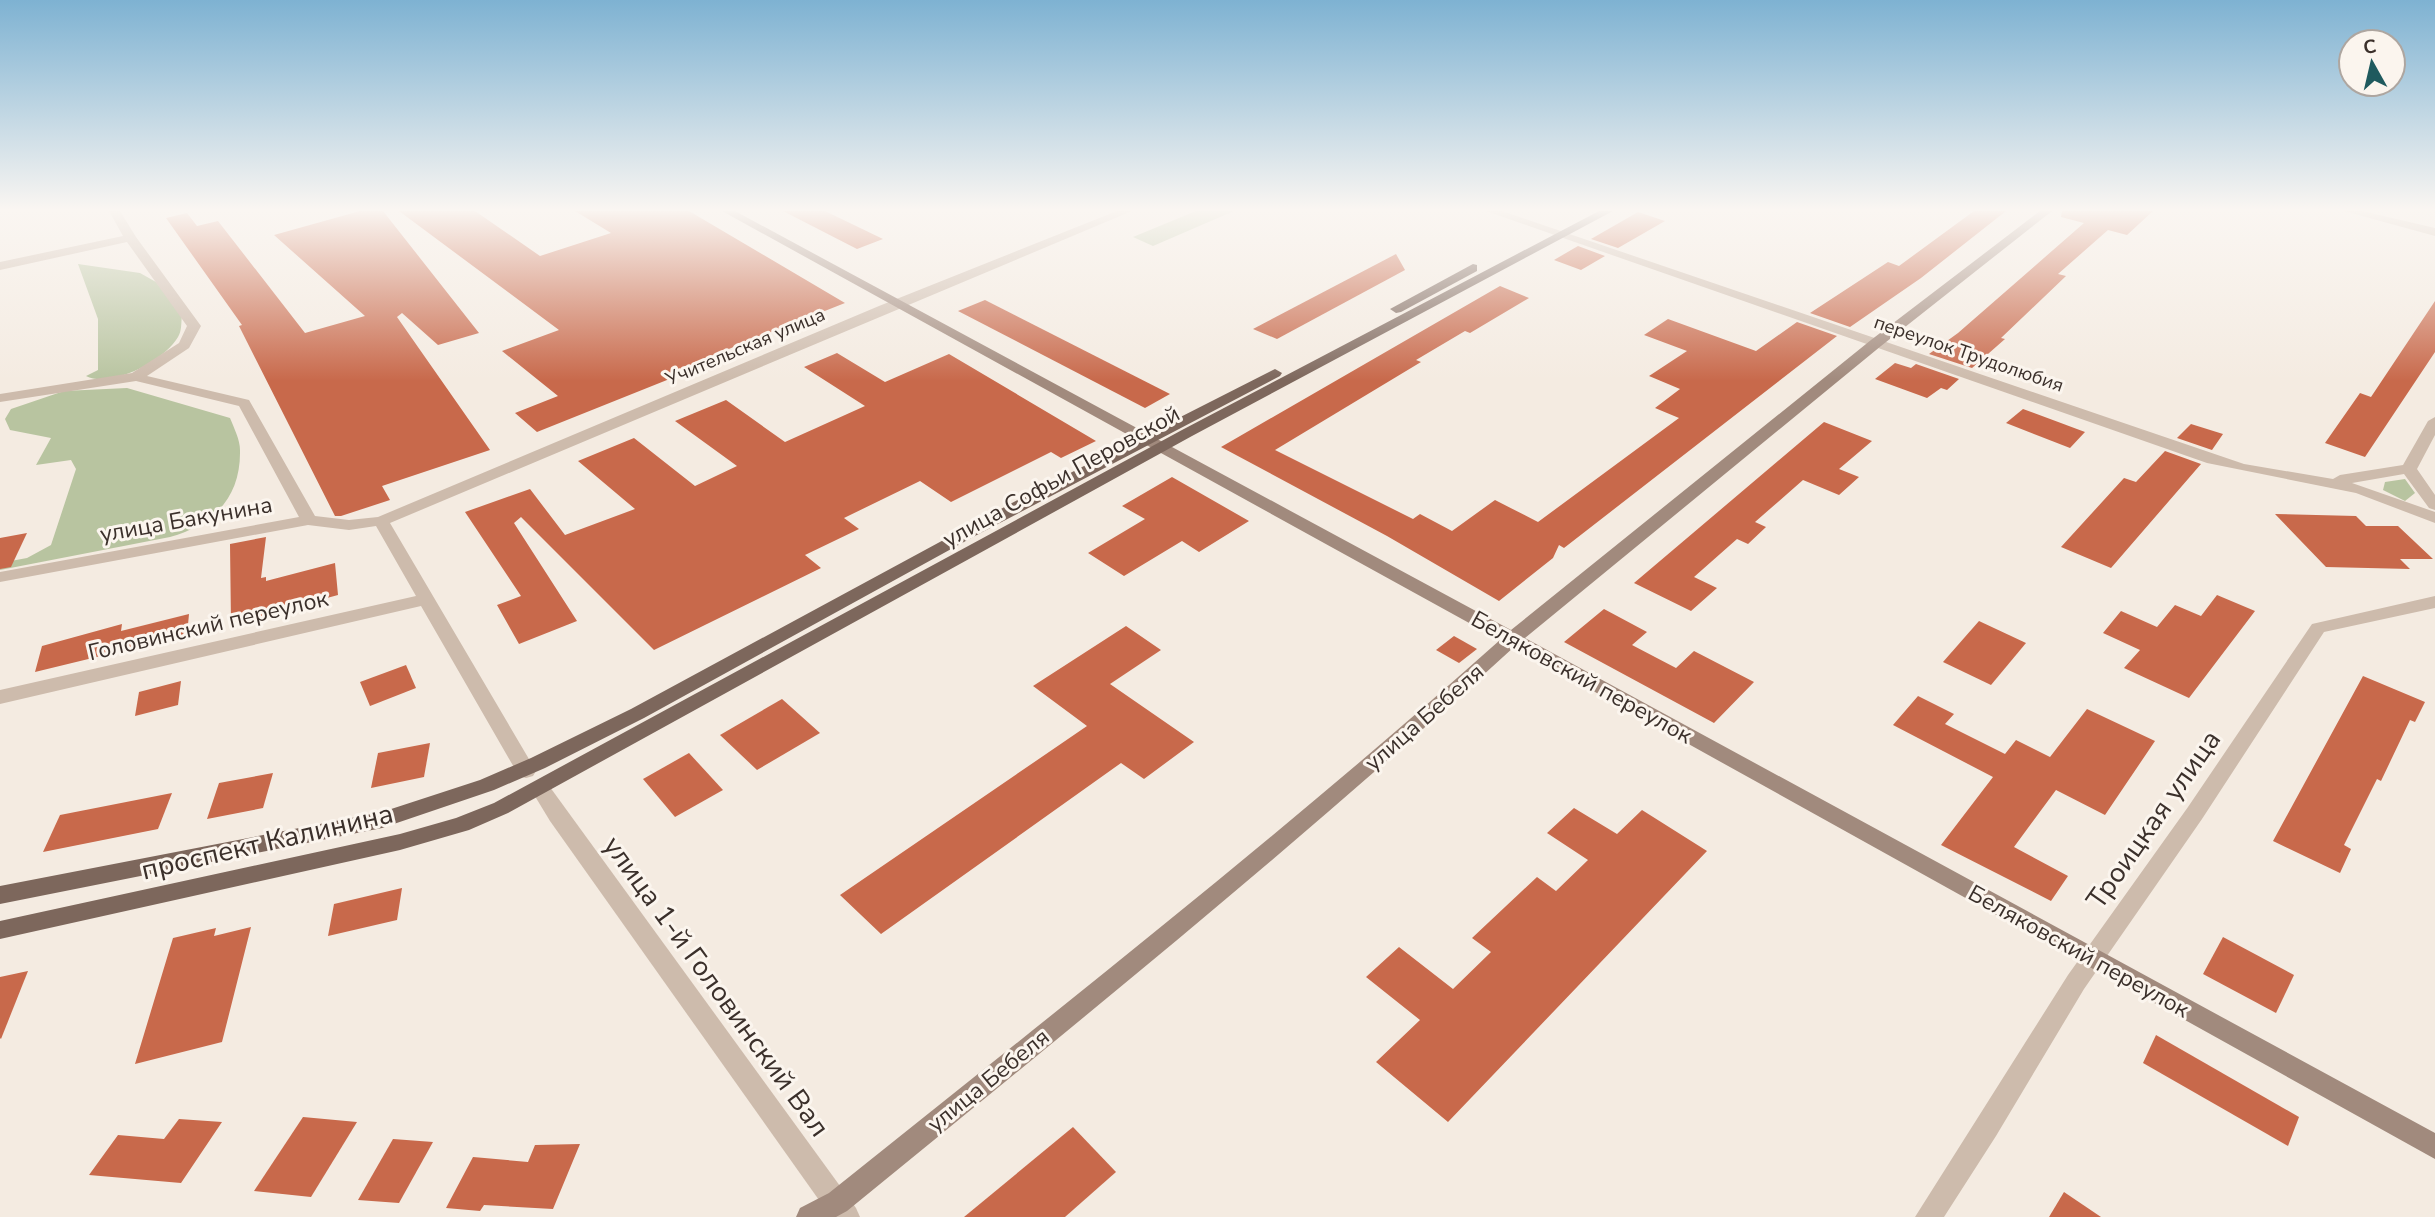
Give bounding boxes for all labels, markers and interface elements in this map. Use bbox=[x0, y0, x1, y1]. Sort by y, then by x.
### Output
north arrow bbox=[2337, 28, 2407, 98]
text: С bbox=[2362, 33, 2378, 61]
street label: Учительская улица bbox=[661, 302, 829, 393]
street label: переулок Трудолюбия bbox=[1870, 309, 2067, 399]
street label: улица Софьи Перовской bbox=[937, 398, 1185, 555]
street label: улица Бакунина bbox=[97, 489, 275, 550]
street label: Головинский переулок bbox=[85, 583, 332, 668]
street label: Беляковский переулок bbox=[1466, 604, 1699, 752]
street label: улица Бебеля bbox=[1358, 657, 1491, 778]
street label: Троицкая улица bbox=[2078, 722, 2230, 917]
street label: проспект Калинина bbox=[137, 794, 397, 889]
street label: улица 1-й Головинский Вал bbox=[594, 829, 838, 1145]
street label: Беляковский переулок bbox=[1963, 878, 2196, 1026]
street label: улица Бебеля bbox=[921, 1022, 1056, 1139]

